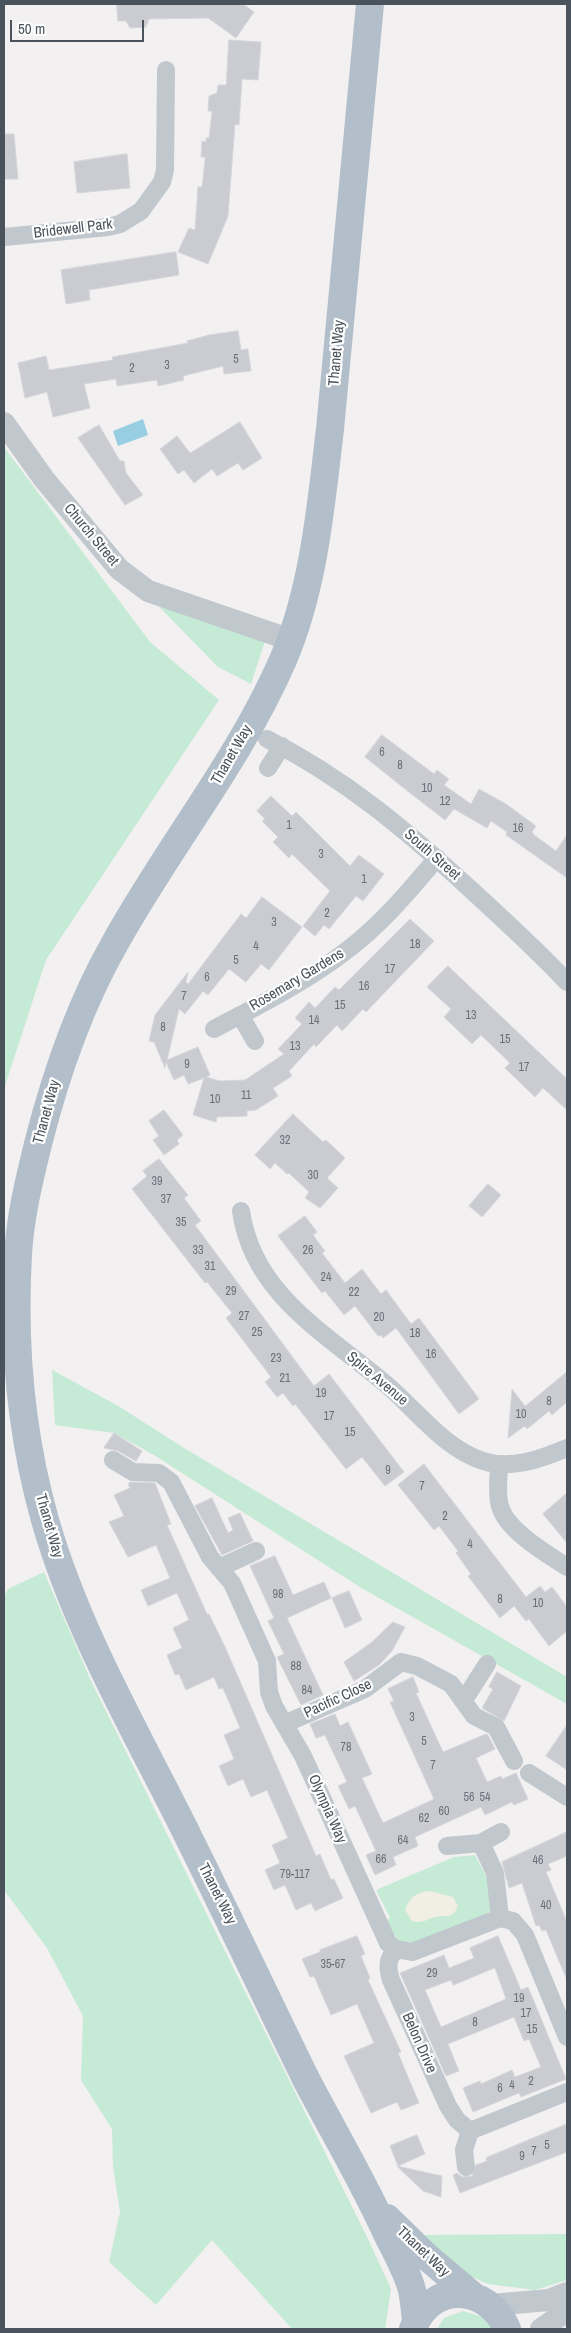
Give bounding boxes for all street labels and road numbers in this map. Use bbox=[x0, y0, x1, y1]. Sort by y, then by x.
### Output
street label: Bridewell Park bbox=[33, 215, 113, 243]
street label: Thanet Way bbox=[325, 319, 349, 387]
street label: Church Street bbox=[60, 500, 122, 570]
street label: Thanet Way bbox=[208, 722, 256, 788]
street label: South Street bbox=[400, 826, 464, 884]
street label: Rosemary Gardens bbox=[247, 945, 347, 1015]
street label: Thanet Way bbox=[30, 1078, 64, 1146]
street label: Spire Avenue bbox=[343, 1348, 411, 1410]
street label: Thanet Way bbox=[31, 1492, 67, 1560]
street label: Pacific Close bbox=[301, 1676, 375, 1722]
street label: Olympia Way bbox=[304, 1772, 350, 1846]
street label: Thanet Way bbox=[194, 1861, 240, 1927]
street label: Belon Drive bbox=[398, 2010, 440, 2076]
street label: Thanet Way bbox=[393, 2223, 453, 2281]

